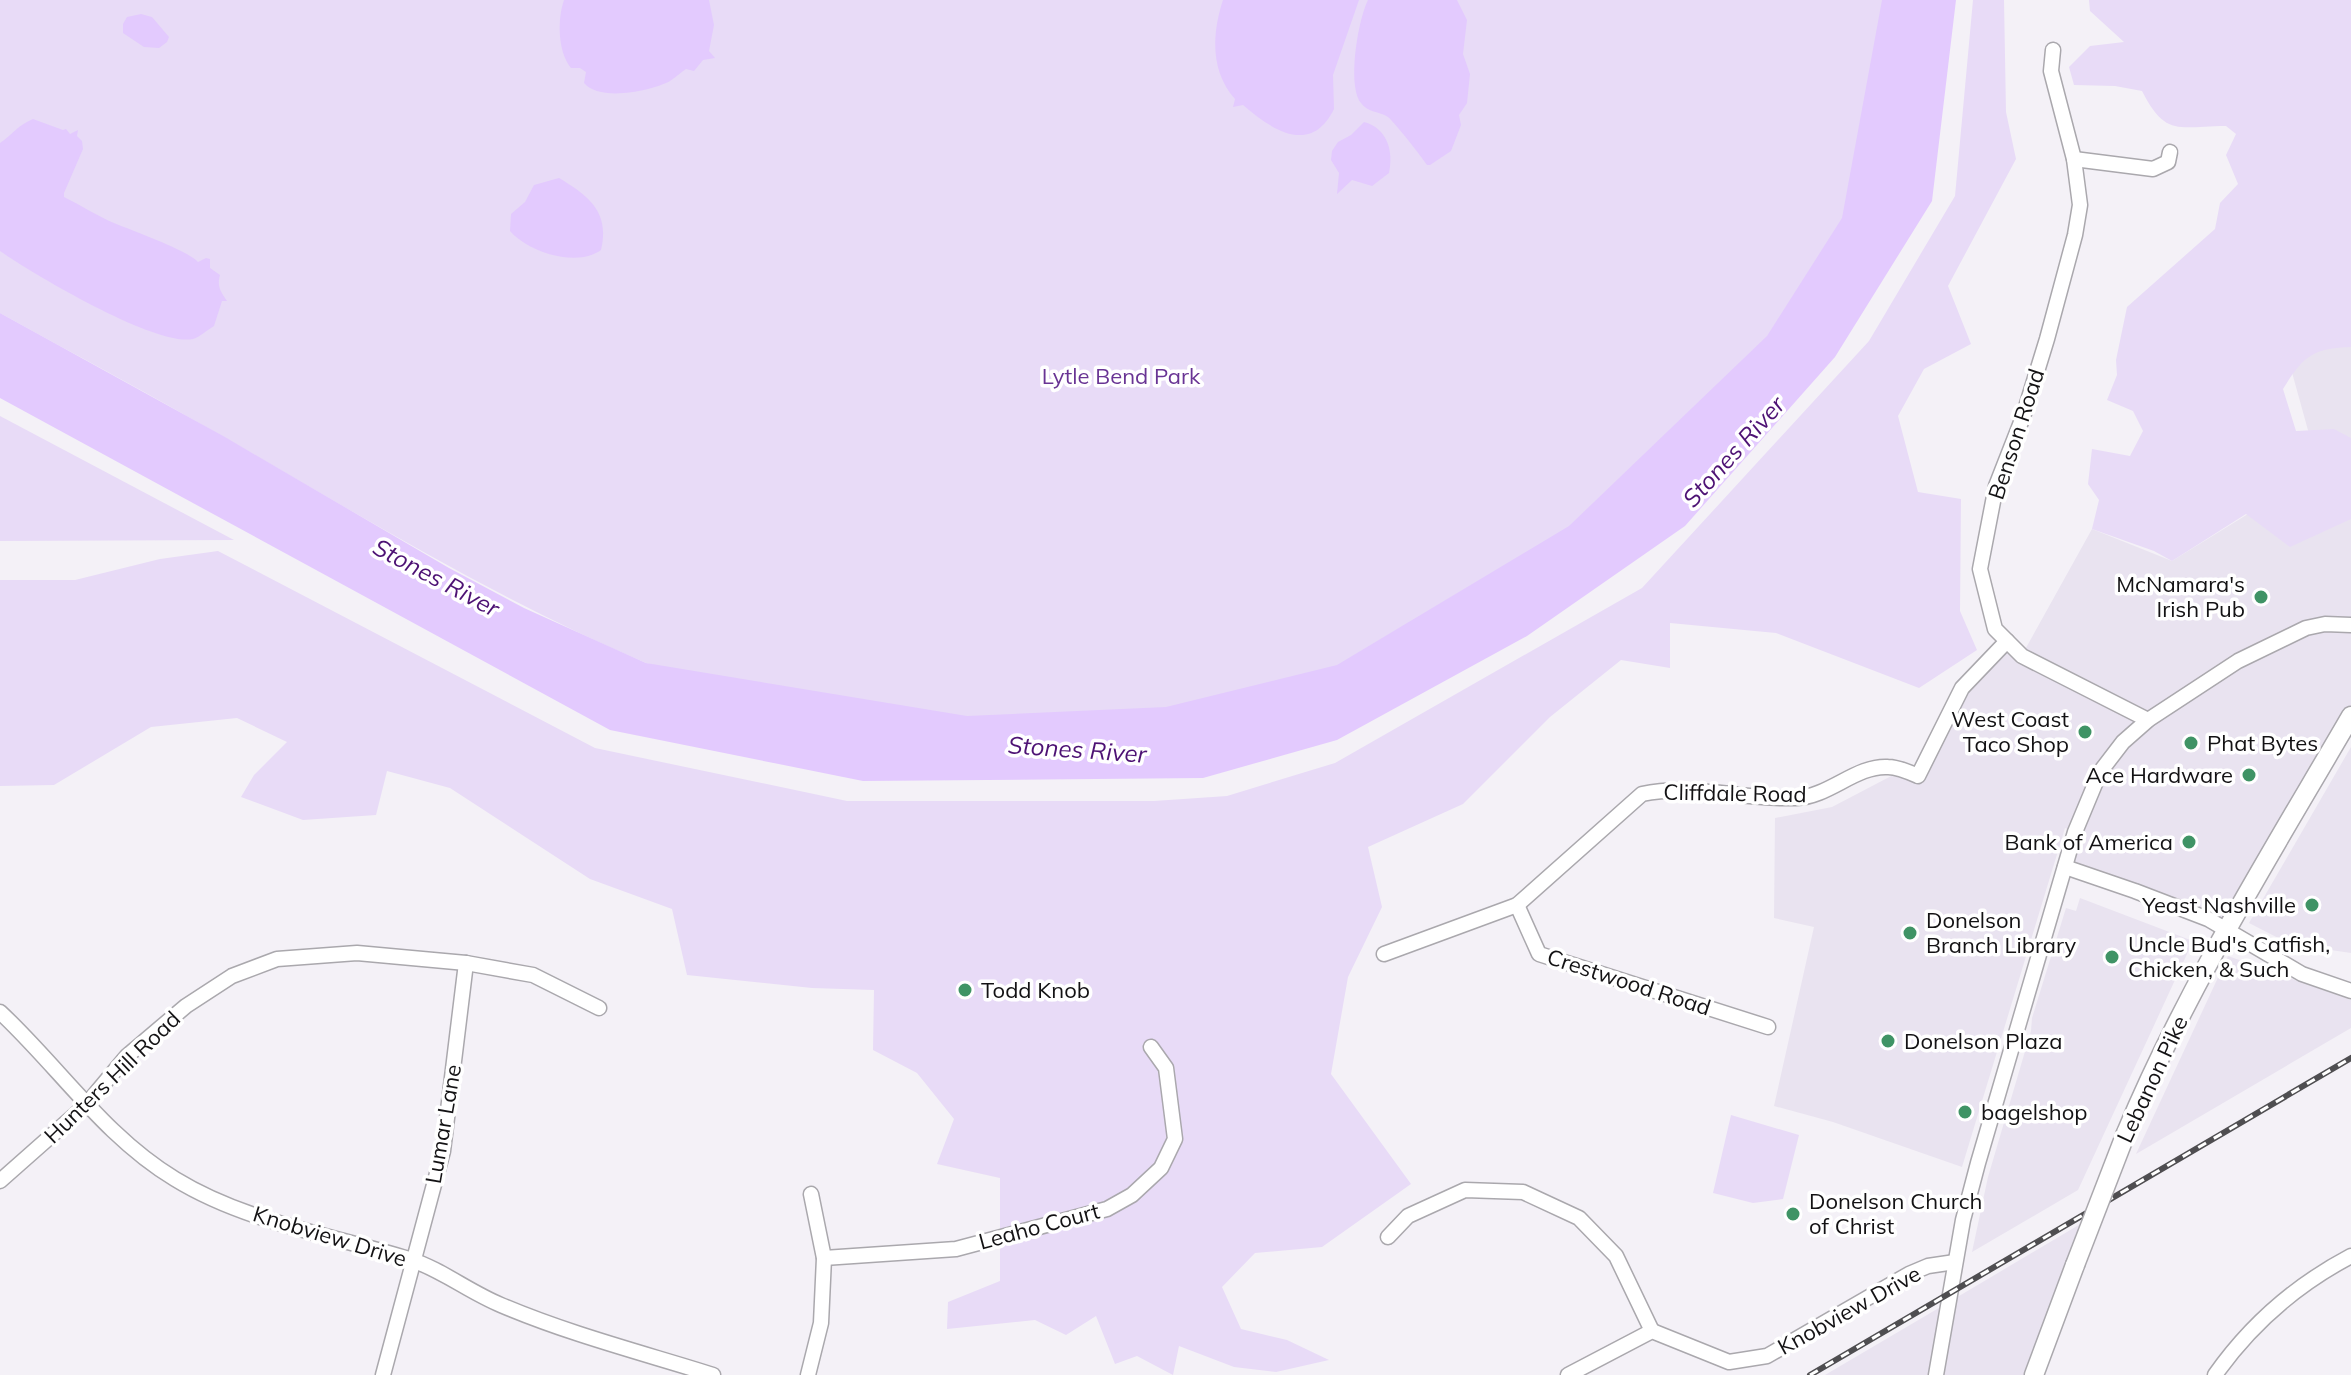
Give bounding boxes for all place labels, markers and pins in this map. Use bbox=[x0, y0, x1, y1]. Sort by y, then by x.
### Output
place label: McNamara's Irish Pub bbox=[2116, 570, 2245, 623]
marker: McNamara's Irish Pub bbox=[2252, 588, 2270, 606]
place label: West Coast Taco Shop bbox=[1951, 705, 2069, 758]
marker: West Coast Taco Shop bbox=[2076, 723, 2094, 741]
place label: Phat Bytes bbox=[2207, 729, 2318, 757]
marker: Phat Bytes bbox=[2182, 734, 2200, 752]
place label: Ace Hardware bbox=[2086, 761, 2233, 789]
marker: Ace Hardware bbox=[2240, 766, 2258, 784]
place label: Bank of America bbox=[2005, 828, 2173, 856]
marker: Bank of America bbox=[2180, 833, 2198, 851]
place label: Yeast Nashville bbox=[2141, 891, 2296, 919]
marker: Yeast Nashville bbox=[2303, 896, 2321, 914]
place label: Donelson Branch Library bbox=[1926, 906, 2077, 959]
marker: Donelson Branch Library bbox=[1901, 924, 1919, 942]
place label: Uncle Bud's Catfish, Chicken, & Such bbox=[2128, 930, 2330, 983]
marker: Uncle Bud's Catfish, Chicken, & Such bbox=[2103, 948, 2121, 966]
place label: Todd Knob bbox=[981, 976, 1090, 1004]
marker: Todd Knob bbox=[956, 981, 974, 999]
place label: Donelson Plaza bbox=[1904, 1027, 2062, 1055]
marker: Donelson Plaza bbox=[1879, 1032, 1897, 1050]
place label: bagelshop bbox=[1981, 1098, 2087, 1126]
marker: bagelshop bbox=[1956, 1103, 1974, 1121]
place label: Donelson Church of Christ bbox=[1809, 1187, 1982, 1240]
marker: Donelson Church of Christ bbox=[1784, 1205, 1802, 1223]

